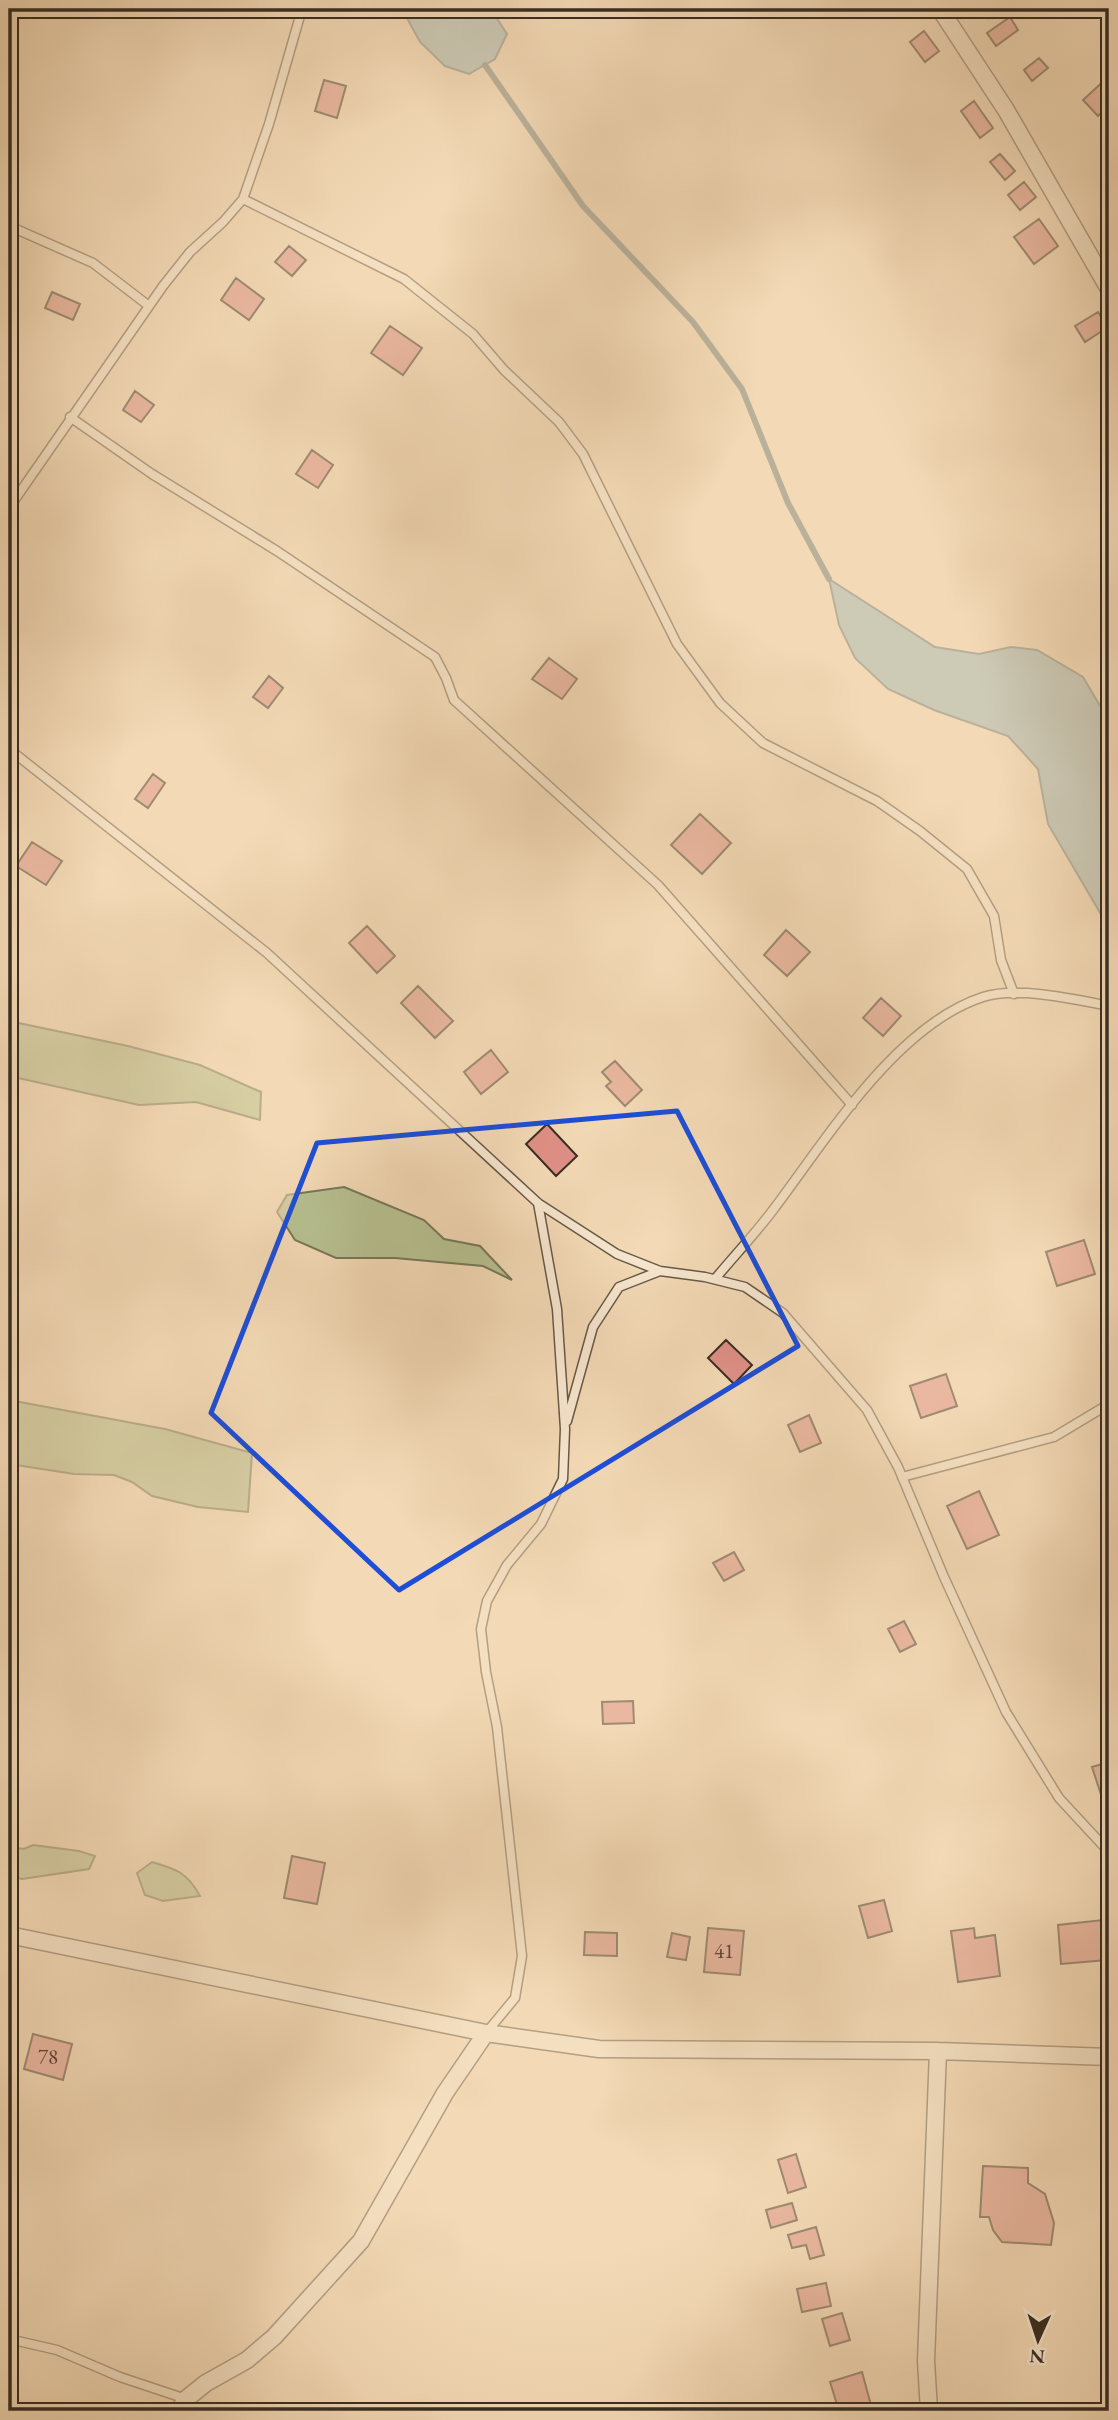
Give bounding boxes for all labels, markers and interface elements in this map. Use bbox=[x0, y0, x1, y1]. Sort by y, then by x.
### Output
house number: 41 bbox=[714, 1937, 734, 1964]
house number: 78 bbox=[38, 2043, 58, 2070]
north arrow bbox=[1002, 2304, 1072, 2374]
text: N bbox=[1028, 2344, 1045, 2369]

